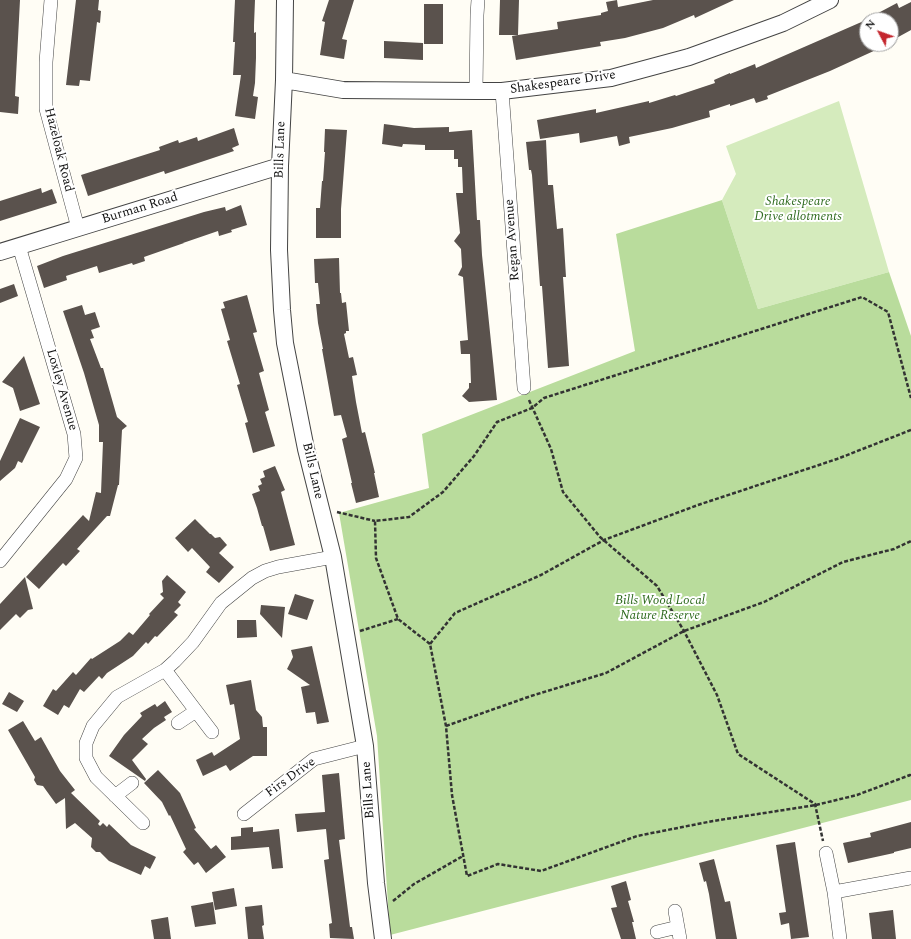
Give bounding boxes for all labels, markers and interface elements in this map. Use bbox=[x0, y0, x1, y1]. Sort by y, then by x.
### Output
north arrow bbox=[859, 12, 899, 52]
text: N bbox=[861, 15, 880, 33]
street label: Shakespeare Drive bbox=[509, 68, 617, 98]
street label: Hazeloak Road bbox=[40, 106, 76, 194]
street label: Bills Lane bbox=[272, 121, 290, 179]
street label: Burman Road bbox=[100, 190, 180, 228]
park label: Shakespeare Drive allotments bbox=[754, 194, 842, 225]
street label: Regan Avenue bbox=[502, 199, 524, 281]
street label: Loxley Avenue bbox=[42, 347, 80, 433]
street label: Bills Lane bbox=[298, 441, 326, 501]
park label: Bills Wood Local Nature Reserve bbox=[615, 593, 705, 624]
street label: Firs Drive bbox=[263, 755, 319, 801]
street label: Bills Lane bbox=[359, 761, 379, 819]

